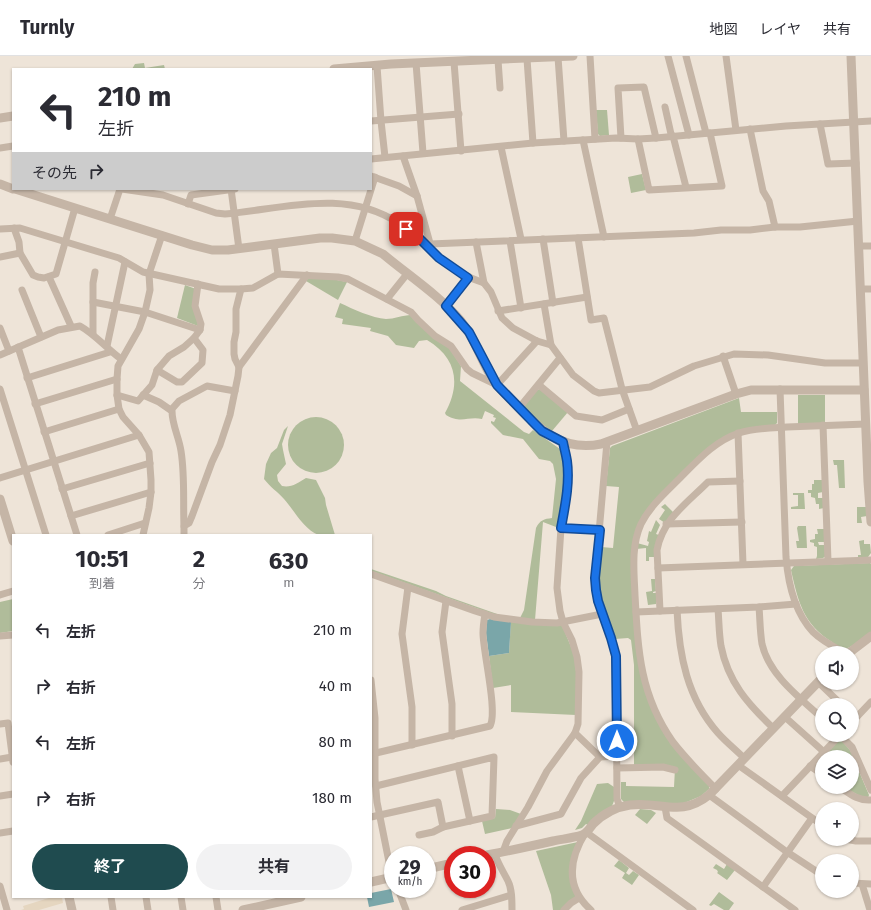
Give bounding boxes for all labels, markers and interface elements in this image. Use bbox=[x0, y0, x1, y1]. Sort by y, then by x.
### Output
text: Turnly bbox=[20, 16, 74, 39]
text: 地図 bbox=[709, 21, 737, 38]
text: レイヤ bbox=[759, 21, 801, 38]
text: 共有 bbox=[823, 21, 851, 38]
text: 210 m bbox=[98, 80, 172, 113]
icon: left bbox=[32, 84, 84, 136]
text: 左折 bbox=[98, 118, 134, 140]
icon: right bbox=[85, 160, 107, 182]
text: その先 bbox=[32, 164, 77, 182]
pin bbox=[389, 212, 423, 246]
icon: arrive bbox=[395, 218, 417, 240]
text: 10:51 bbox=[75, 545, 129, 573]
text: 2 bbox=[193, 545, 205, 573]
text: 630 bbox=[269, 547, 309, 575]
text: m bbox=[283, 575, 294, 590]
text: 到着 bbox=[89, 576, 115, 591]
text: 分 bbox=[192, 576, 205, 591]
icon: left bbox=[32, 619, 54, 641]
text: 210 m bbox=[313, 621, 352, 639]
text: 左折 bbox=[66, 623, 96, 641]
map controls bbox=[815, 646, 859, 898]
button: sound bbox=[815, 646, 859, 690]
icon: right bbox=[32, 675, 54, 697]
text: 40 m bbox=[319, 677, 352, 695]
text: 右折 bbox=[66, 679, 96, 697]
button: search bbox=[815, 698, 859, 742]
position arrow bbox=[596, 720, 638, 762]
icon: left bbox=[32, 731, 54, 753]
text: 80 m bbox=[319, 733, 352, 751]
text: 左折 bbox=[66, 735, 96, 753]
button: layers bbox=[815, 750, 859, 794]
icon: right bbox=[32, 787, 54, 809]
text: 180 m bbox=[312, 789, 352, 807]
text: 右折 bbox=[66, 791, 96, 809]
button: + bbox=[815, 802, 859, 846]
button: 終了 bbox=[32, 844, 188, 890]
button: 共有 bbox=[196, 844, 352, 890]
speed limit sign: 30 bbox=[444, 846, 496, 898]
button: − bbox=[815, 854, 859, 898]
text: 29 bbox=[399, 855, 421, 879]
text: km/h bbox=[398, 876, 422, 888]

